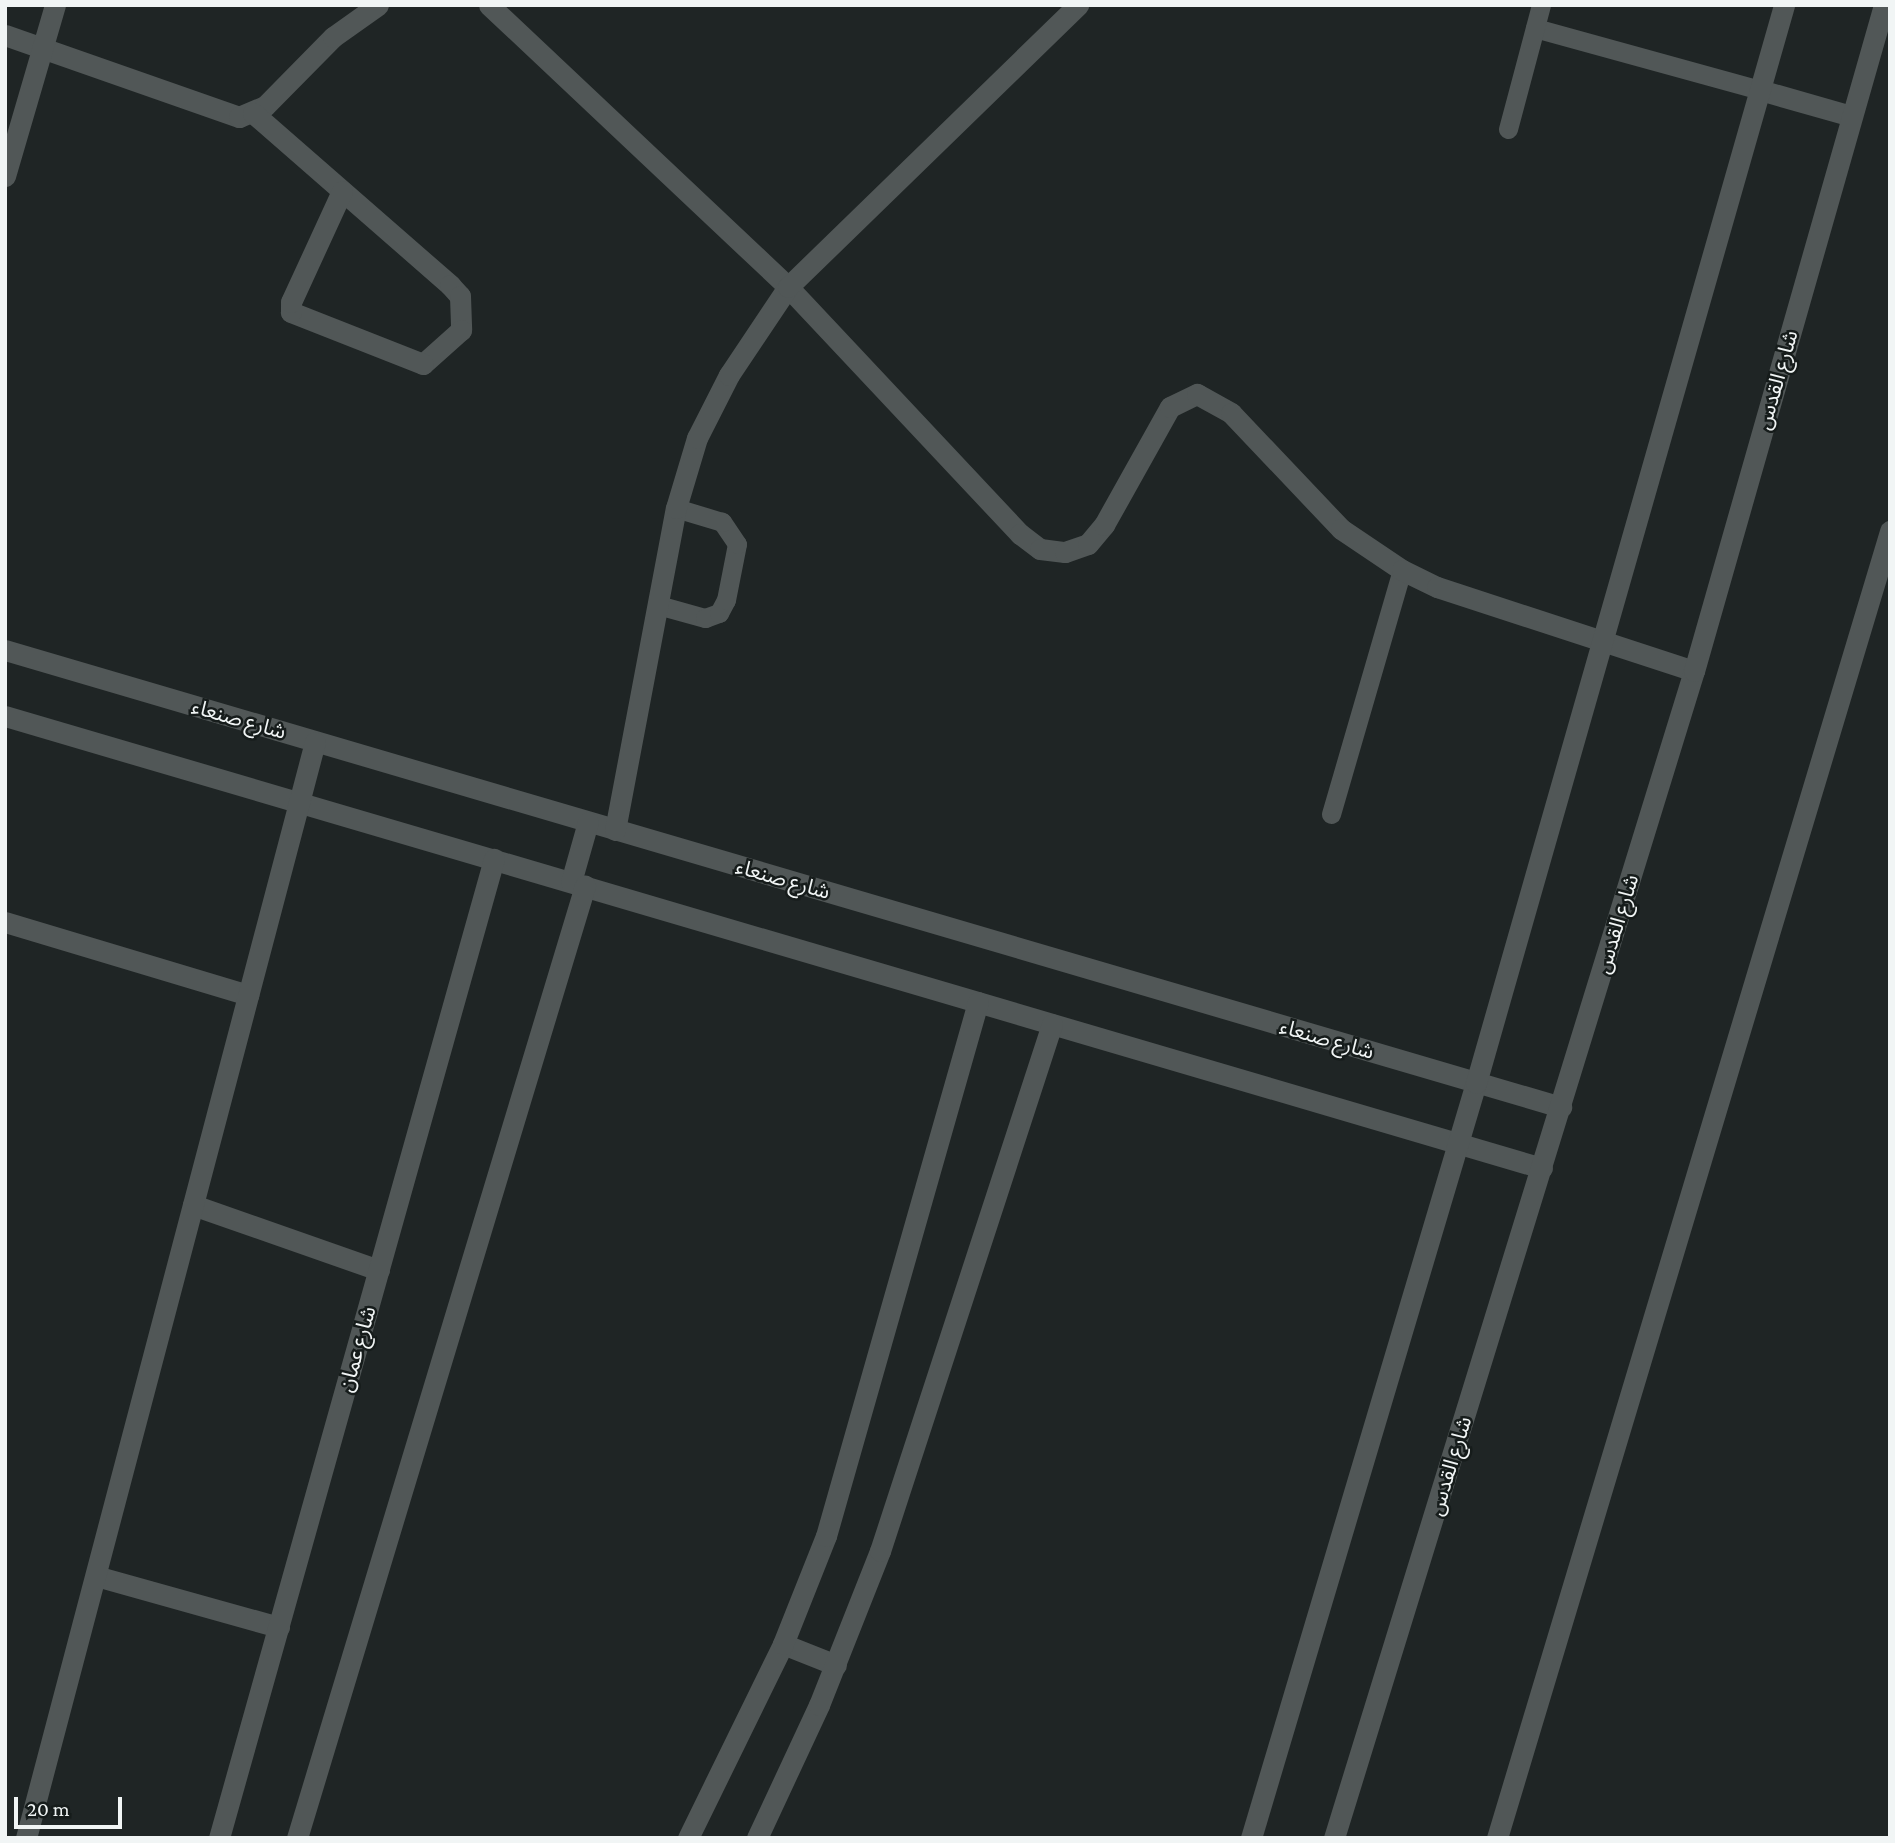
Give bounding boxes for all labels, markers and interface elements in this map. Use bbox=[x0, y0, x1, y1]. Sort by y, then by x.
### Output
street label: شارع القدس bbox=[1751, 327, 1803, 433]
street label: شارع صنعاء bbox=[189, 694, 289, 744]
street label: شارع صنعاء bbox=[733, 854, 833, 904]
street label: شارع القدس bbox=[1590, 871, 1644, 977]
street label: شارع صنعاء bbox=[1277, 1014, 1377, 1064]
street label: شارع عمان bbox=[333, 1303, 381, 1395]
street label: شارع القدس bbox=[1423, 1413, 1477, 1519]
scale bar bbox=[18, 1784, 126, 1828]
text: 20 m bbox=[27, 1797, 70, 1821]

